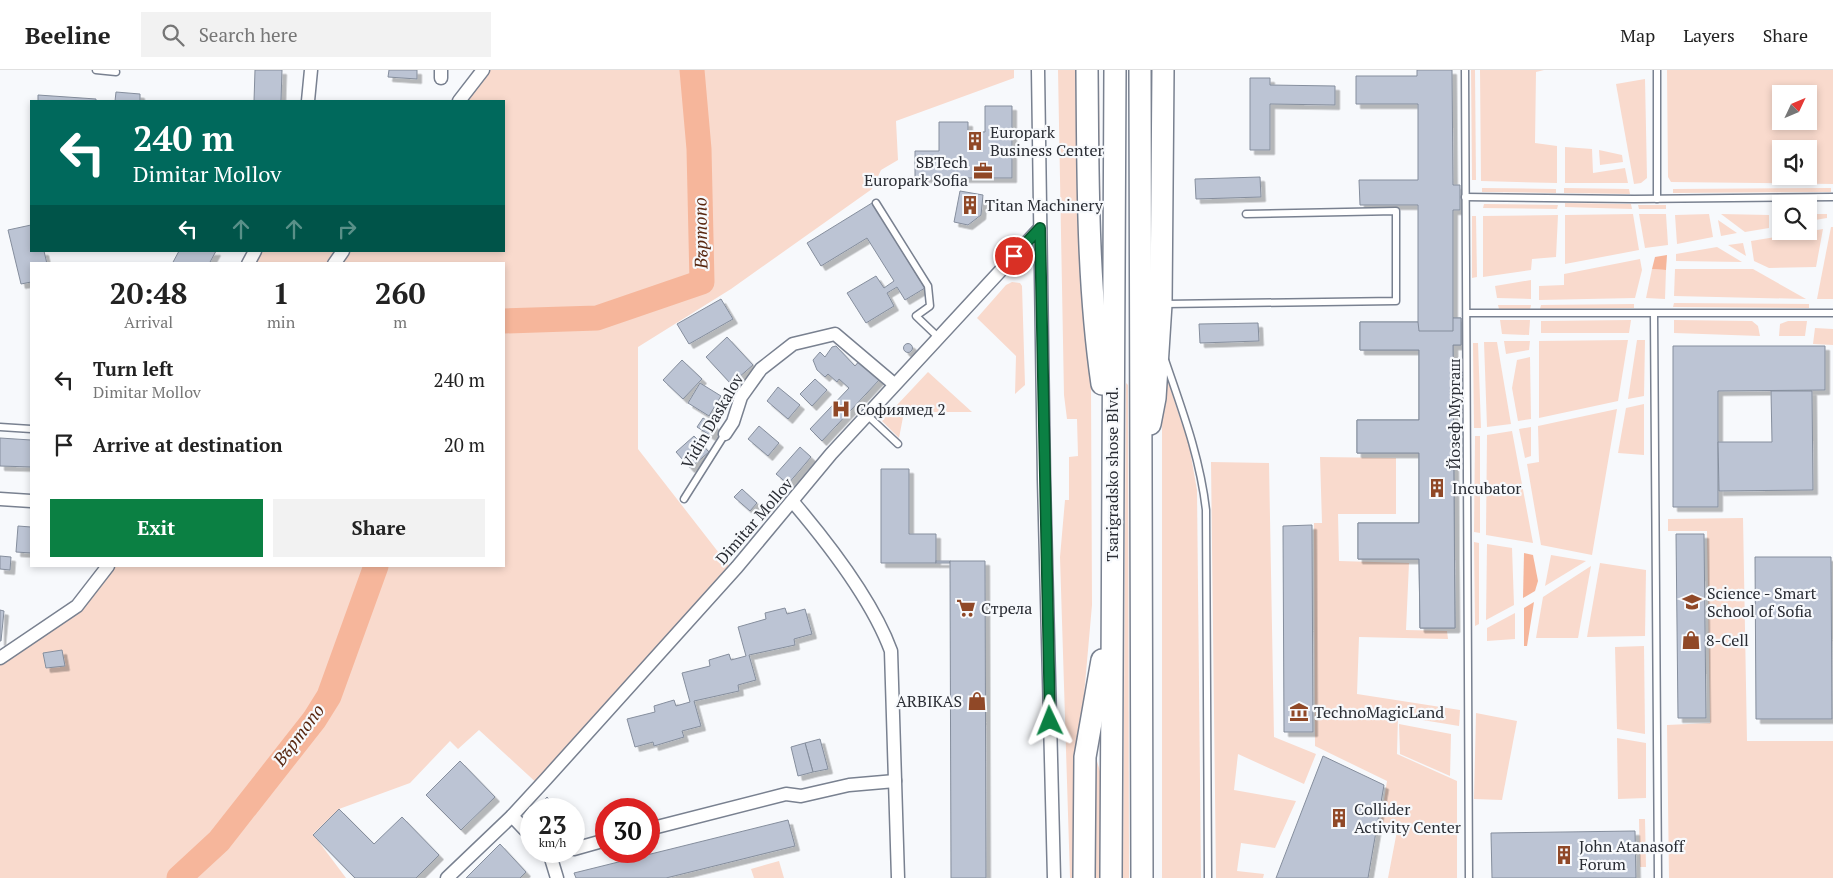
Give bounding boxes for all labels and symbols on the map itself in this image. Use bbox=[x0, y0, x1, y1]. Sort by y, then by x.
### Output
north arrow bbox=[1772, 85, 1818, 130]
place label: Europark Business Center bbox=[990, 121, 1105, 161]
building icon: Europark Business Center bbox=[964, 130, 986, 152]
place label: SBTech Europark Sofia bbox=[864, 151, 969, 191]
office icon: SBTech Europark Sofia bbox=[972, 160, 994, 182]
building icon: Titan Machinery bbox=[959, 194, 981, 216]
place label: Titan Machinery bbox=[985, 194, 1104, 216]
water label: Въртопо bbox=[687, 197, 713, 270]
pin bbox=[993, 235, 1035, 277]
street label: Йозеф Мургаш bbox=[1443, 358, 1465, 470]
street label: Vidin Daskalov bbox=[676, 368, 749, 473]
street label: Tsarigradsko shose Blvd. bbox=[1101, 387, 1123, 561]
hospital icon: Софиямед 2 bbox=[830, 398, 852, 420]
place label: Софиямед 2 bbox=[856, 398, 946, 420]
street label: Dimitar Mollov bbox=[710, 472, 798, 569]
building icon: Incubator bbox=[1426, 477, 1448, 499]
place label: Incubator bbox=[1452, 477, 1522, 499]
place label: Science - Smart School of Sofia bbox=[1707, 582, 1817, 622]
school or university icon: Science - Smart School of Sofia bbox=[1681, 591, 1703, 613]
supermarket icon: Стрела bbox=[955, 597, 977, 619]
place label: Стрела bbox=[981, 597, 1032, 619]
shop icon: 8-Cell bbox=[1680, 629, 1702, 651]
place label: 8-Cell bbox=[1706, 629, 1749, 651]
place label: ARBIKAS bbox=[896, 690, 962, 712]
shop icon: ARBIKAS bbox=[966, 690, 988, 712]
position arrow bbox=[1023, 694, 1075, 746]
water label: Въртопо bbox=[267, 699, 329, 771]
museum icon: TechnoMagicLand bbox=[1288, 701, 1310, 723]
place label: TechnoMagicLand bbox=[1314, 701, 1444, 723]
speed limit sign: 30 bbox=[595, 798, 660, 863]
place label: Collider Activity Center bbox=[1354, 798, 1462, 838]
building icon: Collider Activity Center bbox=[1328, 807, 1350, 829]
place label: John Atanasoff Forum bbox=[1579, 835, 1686, 875]
building icon: John Atanasoff Forum bbox=[1553, 844, 1575, 866]

